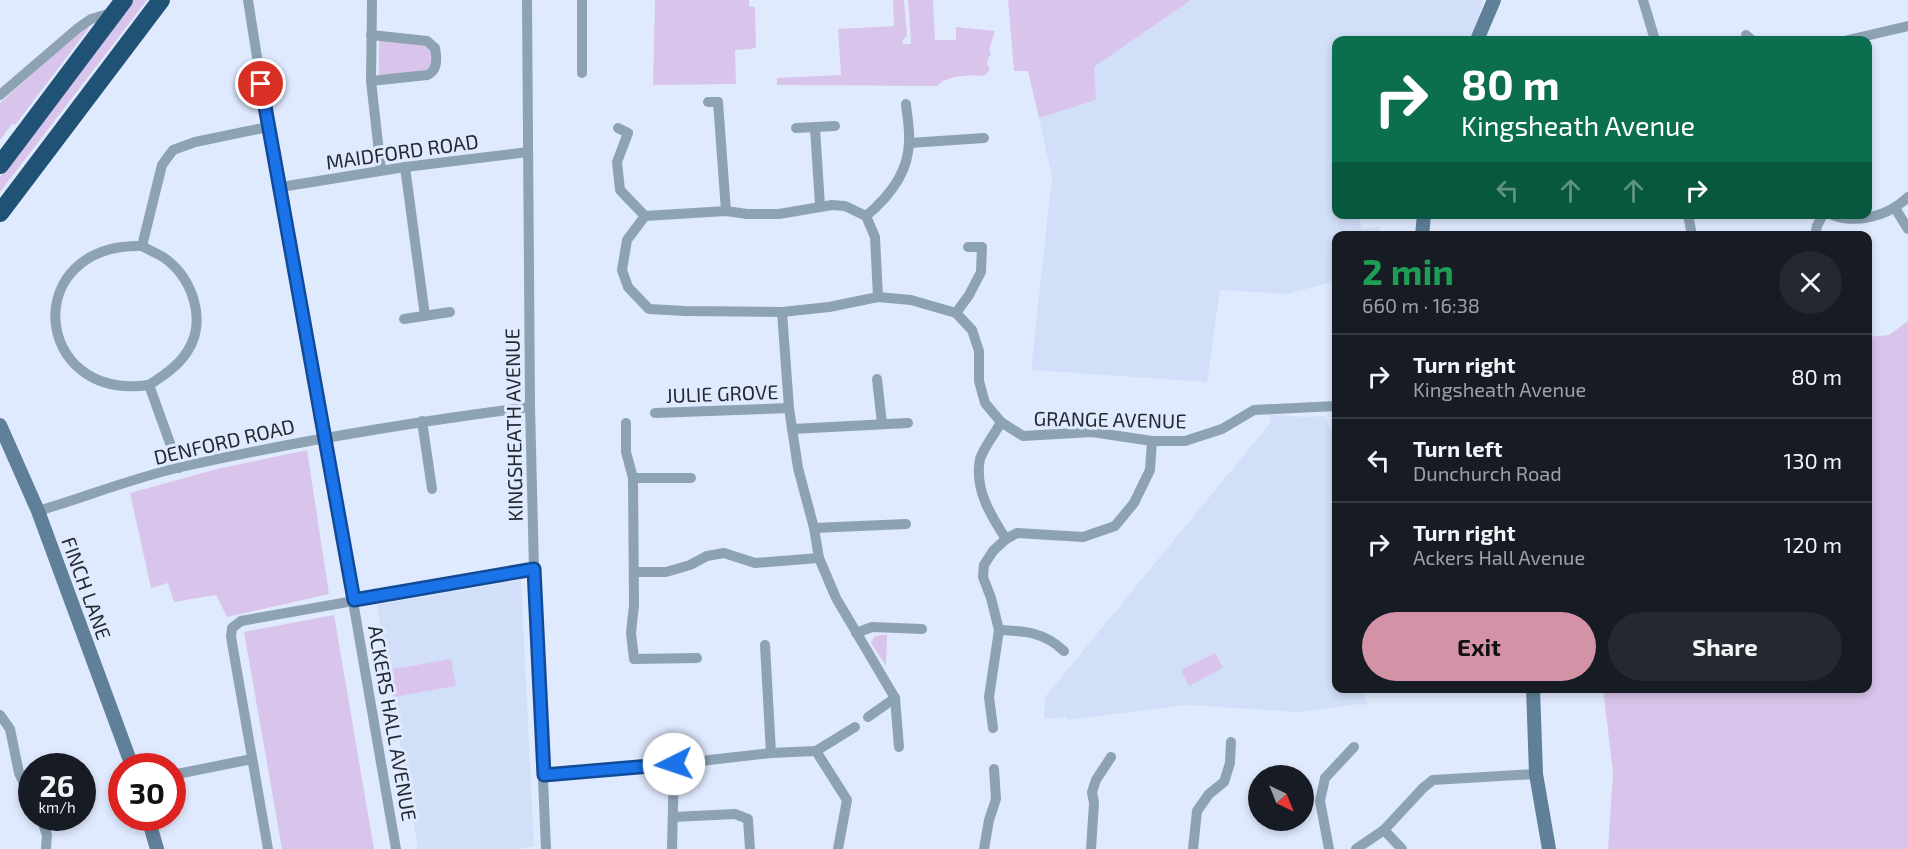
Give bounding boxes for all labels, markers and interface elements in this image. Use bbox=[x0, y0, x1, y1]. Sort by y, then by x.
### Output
pin bbox=[235, 58, 286, 109]
text: 80 m bbox=[1461, 58, 1560, 108]
icon: right bbox=[1362, 60, 1440, 138]
icon: arrive bbox=[244, 67, 277, 100]
text: Kingsheath Avenue bbox=[1461, 109, 1695, 141]
street label: MAIDFORD ROAD bbox=[324, 128, 480, 174]
icon: left bbox=[1491, 174, 1524, 207]
icon: ahead bbox=[1554, 174, 1587, 207]
icon: ahead bbox=[1617, 174, 1650, 207]
icon: right bbox=[1680, 174, 1713, 207]
text: 2 min bbox=[1362, 249, 1454, 292]
button: close bbox=[1779, 251, 1842, 314]
text: 660 m · 16:38 bbox=[1362, 293, 1480, 317]
street label: KINGSHEATH AVENUE bbox=[499, 328, 527, 522]
text: Turn right bbox=[1413, 351, 1515, 377]
icon: right bbox=[1362, 360, 1395, 393]
text: 80 m bbox=[1791, 363, 1842, 389]
text: Kingsheath Avenue bbox=[1413, 377, 1586, 401]
street label: JULIE GROVE bbox=[665, 379, 779, 407]
street label: GRANGE AVENUE bbox=[1033, 406, 1187, 432]
street label: DENFORD ROAD bbox=[151, 413, 297, 469]
text: Turn left bbox=[1413, 435, 1502, 461]
icon: left bbox=[1362, 444, 1395, 477]
text: 130 m bbox=[1784, 447, 1842, 473]
text: Dunchurch Road bbox=[1413, 461, 1562, 485]
text: Turn right bbox=[1413, 519, 1515, 545]
icon: right bbox=[1362, 528, 1395, 561]
text: 120 m bbox=[1783, 531, 1842, 557]
street label: FINCH LANE bbox=[57, 533, 117, 643]
text: Ackers Hall Avenue bbox=[1413, 545, 1585, 569]
button: Exit bbox=[1362, 612, 1596, 681]
button: Share bbox=[1608, 612, 1842, 681]
street label: ACKERS HALL AVENUE bbox=[364, 623, 422, 823]
position arrow bbox=[642, 732, 706, 796]
speed limit sign: 30 bbox=[108, 753, 186, 831]
north arrow bbox=[1248, 765, 1314, 831]
map controls bbox=[1248, 765, 1314, 831]
text: 26 bbox=[39, 767, 75, 803]
text: km/h bbox=[38, 798, 76, 816]

